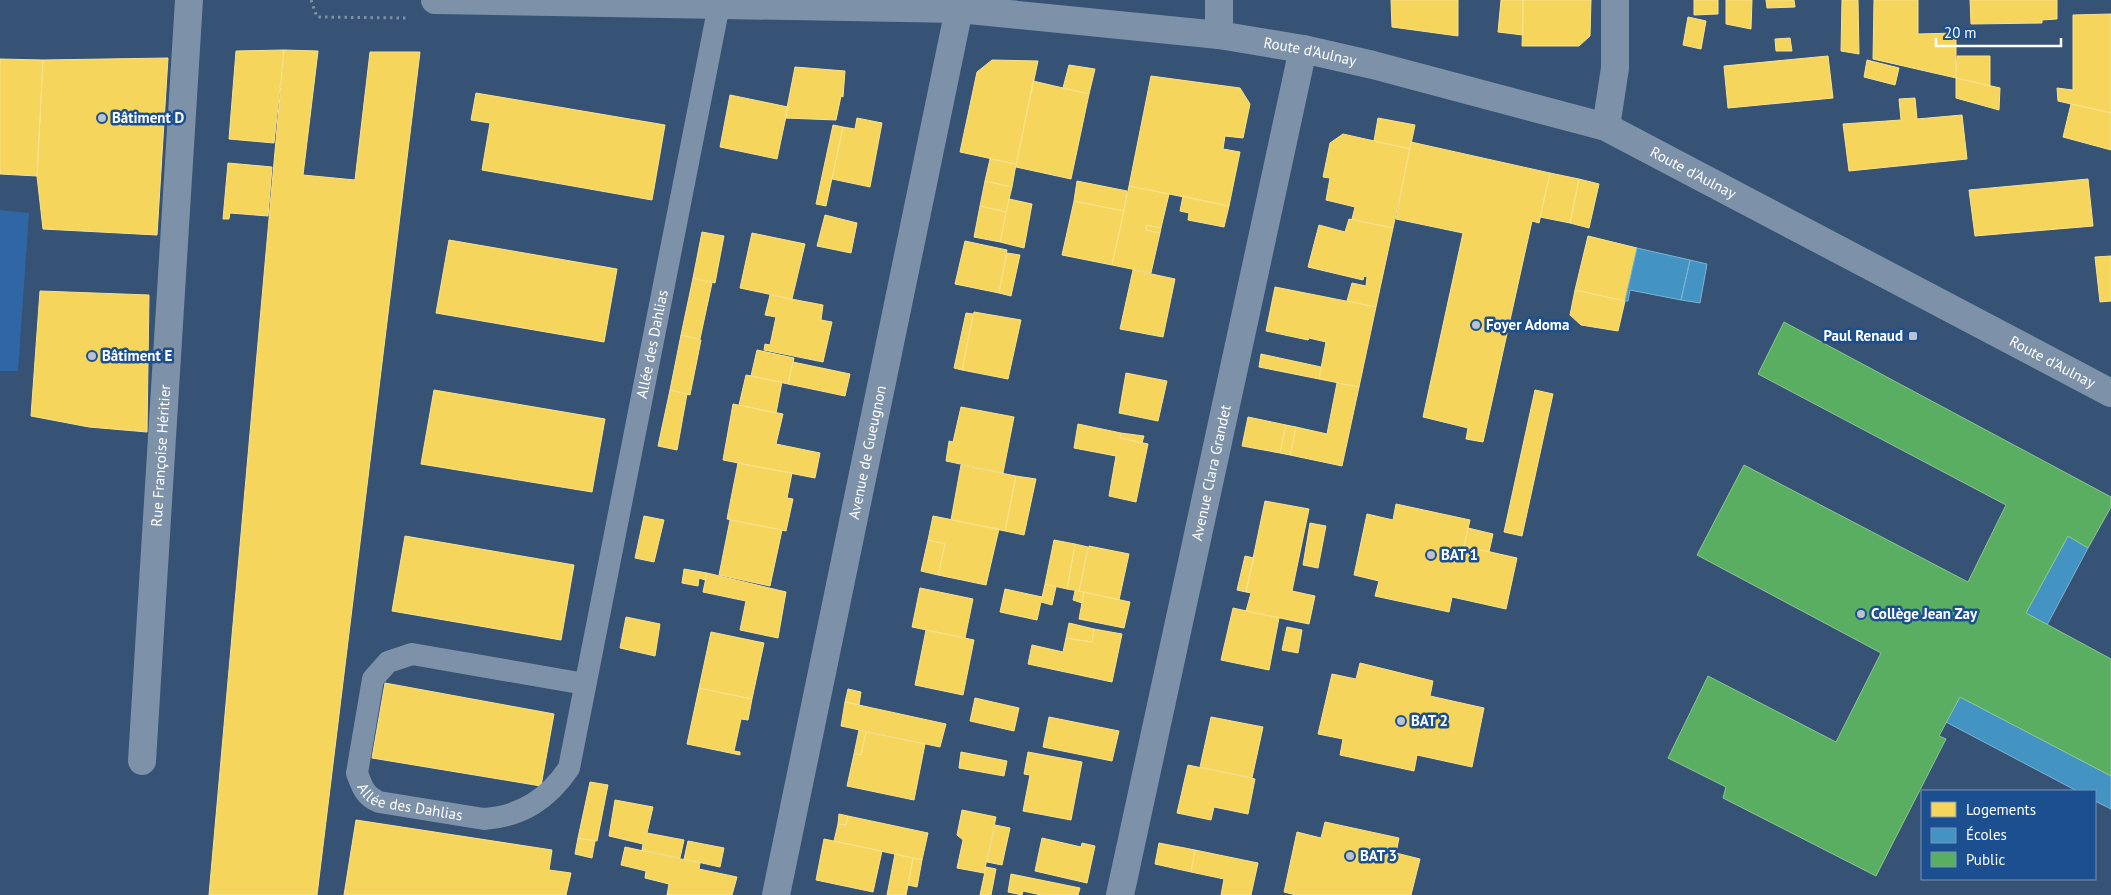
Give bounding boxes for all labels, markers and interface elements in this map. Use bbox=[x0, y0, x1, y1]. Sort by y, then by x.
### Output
scale bar bbox=[1936, 15, 2061, 47]
text: 20 m bbox=[1944, 23, 1977, 42]
street label: Route d'Aulnay bbox=[1262, 33, 1359, 70]
place label: Bâtiment D bbox=[112, 108, 184, 127]
marker: Bâtiment D bbox=[96, 112, 108, 124]
street label: Route d'Aulnay bbox=[1647, 142, 1740, 203]
street label: Allée des Dahlias bbox=[632, 288, 672, 400]
place label: Foyer Adoma bbox=[1486, 315, 1569, 334]
marker: Foyer Adoma bbox=[1470, 319, 1482, 331]
place label: Paul Renaud bbox=[1823, 326, 1903, 345]
marker: Paul Renaud bbox=[1907, 330, 1919, 342]
street label: Route d'Aulnay bbox=[2006, 331, 2099, 392]
place label: Bâtiment E bbox=[102, 346, 172, 365]
marker: Bâtiment E bbox=[86, 350, 98, 362]
street label: Rue Françoise Héritier bbox=[146, 384, 174, 527]
street label: Avenue de Gueugnon bbox=[844, 384, 890, 521]
street label: Avenue Clara Grandet bbox=[1187, 403, 1235, 542]
place label: BAT 1 bbox=[1441, 545, 1478, 564]
marker: BAT 1 bbox=[1425, 549, 1437, 561]
place label: Collège Jean Zay bbox=[1871, 604, 1978, 623]
marker: Collège Jean Zay bbox=[1855, 608, 1867, 620]
place label: BAT 2 bbox=[1411, 711, 1448, 730]
marker: BAT 2 bbox=[1395, 715, 1407, 727]
street label: Allée des Dahlias bbox=[353, 779, 464, 824]
legend bbox=[1921, 790, 2096, 880]
text: Logements bbox=[1966, 800, 2036, 819]
text: Écoles bbox=[1966, 825, 2007, 844]
place label: BAT 3 bbox=[1360, 846, 1397, 865]
marker: BAT 3 bbox=[1344, 850, 1356, 862]
text: Public bbox=[1966, 850, 2005, 869]

